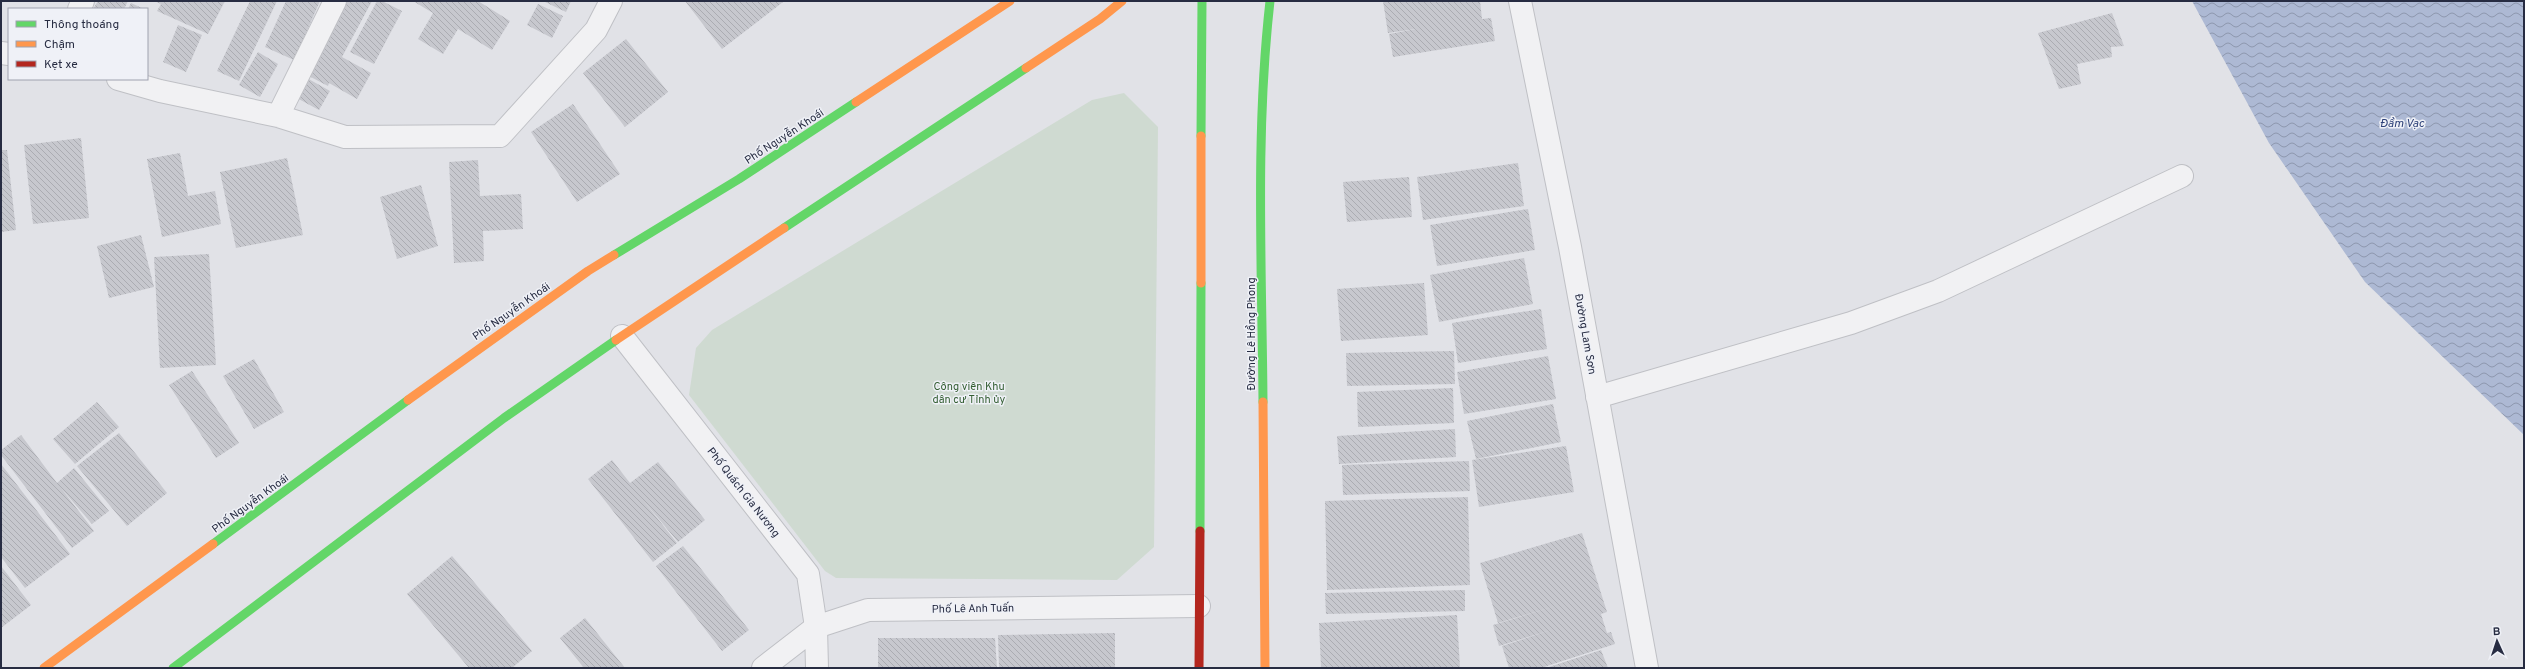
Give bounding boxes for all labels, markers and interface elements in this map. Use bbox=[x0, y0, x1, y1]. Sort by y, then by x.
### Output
legend bbox=[8, 8, 148, 80]
text: Thông thoáng bbox=[44, 17, 119, 33]
text: Chậm bbox=[44, 37, 75, 53]
text: Kẹt xe bbox=[44, 57, 78, 73]
street label: Phố Nguyễn Khoái bbox=[742, 105, 827, 168]
water label: Đầm Vạc bbox=[2380, 116, 2425, 132]
street label: Đường Lê Hồng Phong bbox=[1245, 277, 1259, 391]
street label: Phố Nguyễn Khoái bbox=[470, 279, 553, 344]
street label: Đường Lam Sơn bbox=[1571, 293, 1599, 376]
park label: Công viên Khu dân cư Tỉnh ủy bbox=[933, 380, 1006, 407]
street label: Phố Quách Gia Nương bbox=[704, 445, 783, 540]
street label: Phố Nguyễn Khoái bbox=[209, 470, 292, 536]
street label: Phố Lê Anh Tuấn bbox=[932, 601, 1014, 617]
north arrow bbox=[2477, 621, 2517, 661]
text: B bbox=[2492, 625, 2501, 639]

